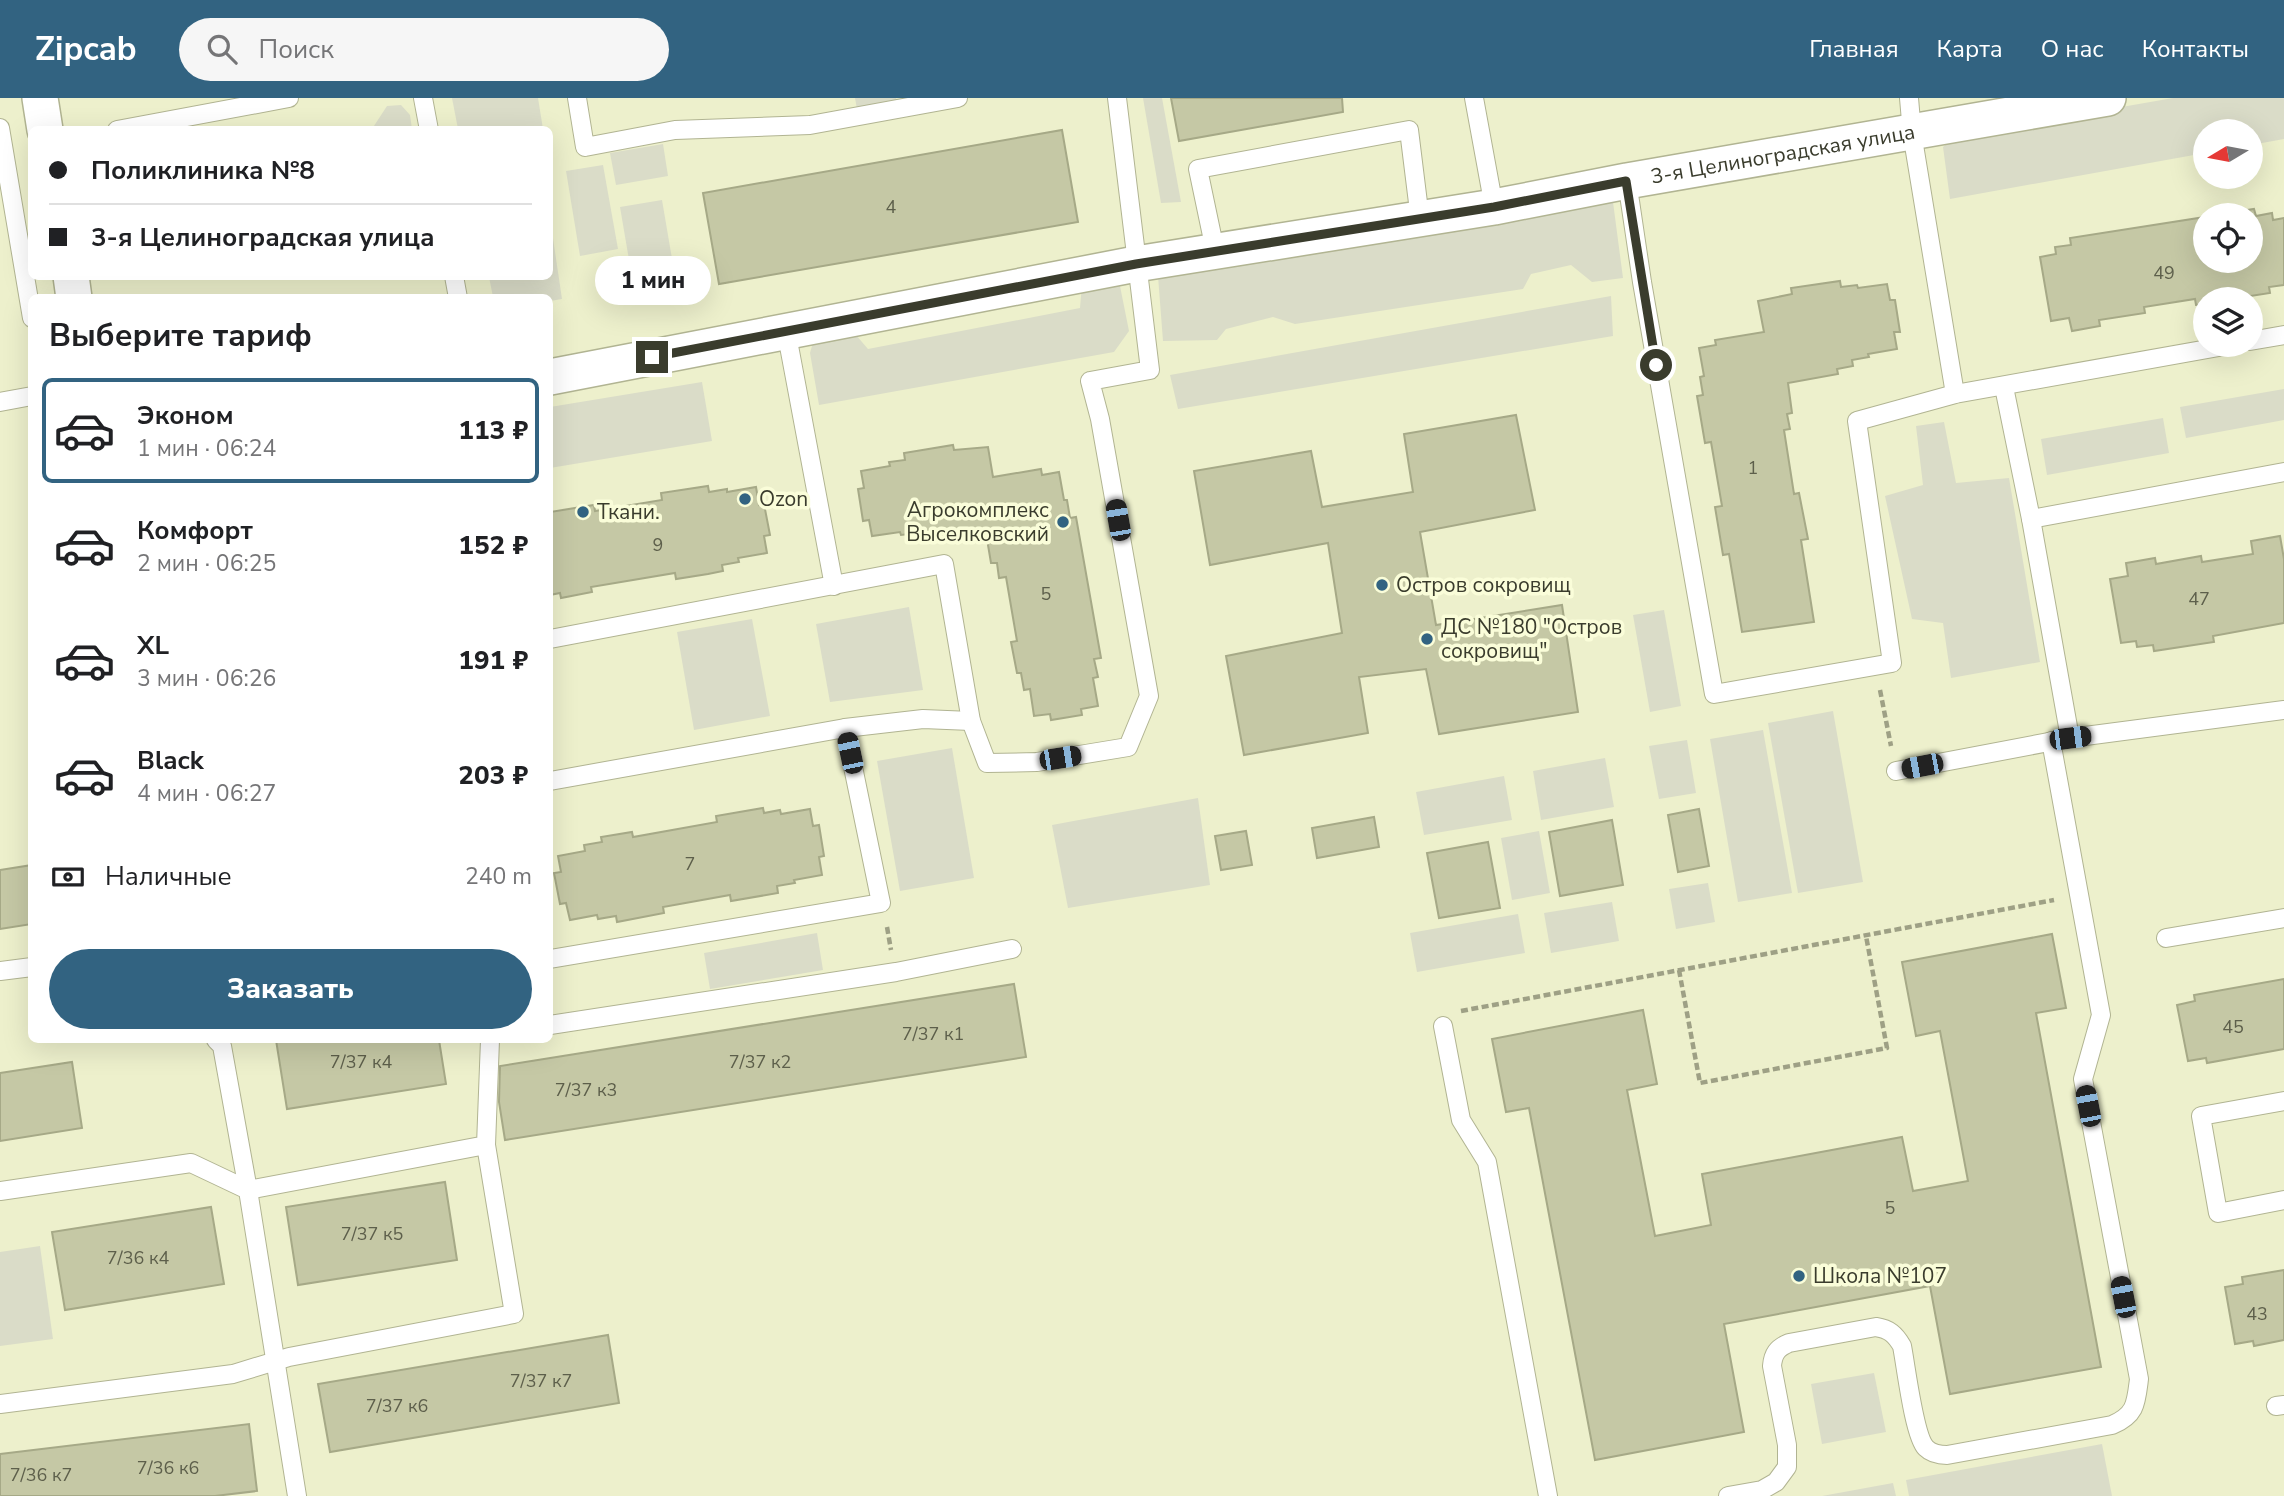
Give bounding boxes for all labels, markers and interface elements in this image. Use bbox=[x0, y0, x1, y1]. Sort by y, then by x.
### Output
search box bbox=[179, 18, 669, 81]
text: Zipcab bbox=[35, 27, 137, 72]
icon: search bbox=[203, 30, 241, 68]
text: Поиск bbox=[259, 32, 334, 67]
text: Главная bbox=[1809, 33, 1899, 65]
text: Карта bbox=[1937, 33, 2003, 65]
text: О нас bbox=[2041, 33, 2104, 65]
text: Контакты bbox=[2142, 33, 2249, 65]
street label: 3-я Целиноградская улица bbox=[1649, 118, 1917, 191]
north arrow bbox=[2193, 119, 2263, 189]
map controls bbox=[2193, 119, 2263, 357]
text: Поликлиника №8 bbox=[91, 153, 315, 188]
house number: 4 bbox=[886, 195, 897, 219]
button: locate bbox=[2193, 203, 2263, 273]
text: 3-я Целиноградская улица bbox=[91, 220, 435, 255]
callout: 1 мин bbox=[594, 256, 710, 304]
house number: 49 bbox=[2153, 261, 2175, 285]
text: 1 мин bbox=[621, 265, 685, 296]
button: layers bbox=[2193, 287, 2263, 357]
text: Выберите тариф bbox=[49, 314, 312, 357]
route end bbox=[636, 341, 668, 373]
route start bbox=[1640, 349, 1672, 381]
text: Эконом bbox=[137, 398, 234, 433]
icon: car bbox=[53, 399, 116, 462]
text: 113 ₽ bbox=[458, 413, 528, 448]
text: 1 мин · 06:24 bbox=[137, 433, 276, 464]
house number: 1 bbox=[1748, 456, 1758, 480]
place label: Ozon bbox=[759, 485, 808, 513]
marker: Ozon bbox=[737, 491, 753, 507]
place label: Агрокомплекс Выселковский bbox=[906, 496, 1049, 548]
car bbox=[1105, 497, 1132, 543]
place label: Ткани. bbox=[597, 498, 660, 526]
marker: Ткани. bbox=[575, 504, 591, 520]
text: Комфорт bbox=[137, 513, 253, 548]
icon: car bbox=[53, 514, 116, 577]
marker: Агрокомплекс Выселковский bbox=[1055, 514, 1071, 530]
text: 152 ₽ bbox=[458, 528, 528, 563]
house number: 9 bbox=[653, 533, 663, 557]
text: 2 мин · 06:25 bbox=[137, 548, 276, 579]
place label: Остров сокровищ bbox=[1396, 571, 1571, 599]
marker: Остров сокровищ bbox=[1374, 577, 1390, 593]
house number: 5 bbox=[1041, 582, 1051, 606]
house number: 47 bbox=[2188, 587, 2210, 611]
place label: ДС №180 "Остров сокровищ" bbox=[1441, 613, 1622, 665]
text: XL bbox=[137, 628, 169, 663]
icon: car bbox=[53, 629, 116, 692]
marker: ДС №180 "Остров сокровищ" bbox=[1419, 631, 1435, 647]
text: 191 ₽ bbox=[458, 643, 528, 678]
text: 3 мин · 06:26 bbox=[137, 663, 276, 694]
car bbox=[2048, 725, 2093, 751]
car bbox=[836, 730, 865, 776]
text: Black bbox=[137, 743, 204, 778]
icon: car bbox=[53, 744, 116, 807]
car bbox=[1038, 744, 1083, 772]
car bbox=[1900, 752, 1945, 780]
text: 203 ₽ bbox=[458, 758, 528, 793]
text: 4 мин · 06:27 bbox=[137, 778, 276, 809]
house number: 7 bbox=[685, 852, 695, 876]
icon: cash bbox=[49, 858, 87, 896]
text: Наличные bbox=[105, 859, 232, 894]
text: 240 m bbox=[465, 861, 532, 892]
button: Заказать bbox=[49, 949, 532, 1029]
house number: 45 bbox=[2222, 1015, 2244, 1039]
house number: 7/37 к1 bbox=[902, 1022, 964, 1046]
house number: 7/37 к4 bbox=[330, 1050, 392, 1074]
house number: 7/37 к2 bbox=[729, 1050, 791, 1074]
house number: 7/37 к3 bbox=[555, 1078, 617, 1102]
car bbox=[2074, 1083, 2103, 1129]
house number: 5 bbox=[1885, 1196, 1895, 1220]
house number: 7/37 к5 bbox=[341, 1222, 403, 1246]
house number: 7/36 к4 bbox=[107, 1246, 169, 1270]
place label: Школа №107 bbox=[1813, 1262, 1947, 1290]
marker: Школа №107 bbox=[1791, 1268, 1807, 1284]
car bbox=[2109, 1274, 2138, 1320]
house number: 43 bbox=[2246, 1302, 2268, 1326]
house number: 7/37 к7 bbox=[510, 1369, 572, 1393]
house number: 7/37 к6 bbox=[366, 1394, 428, 1418]
house number: 7/36 к6 bbox=[137, 1456, 199, 1480]
house number: 7/36 к7 bbox=[10, 1463, 72, 1487]

